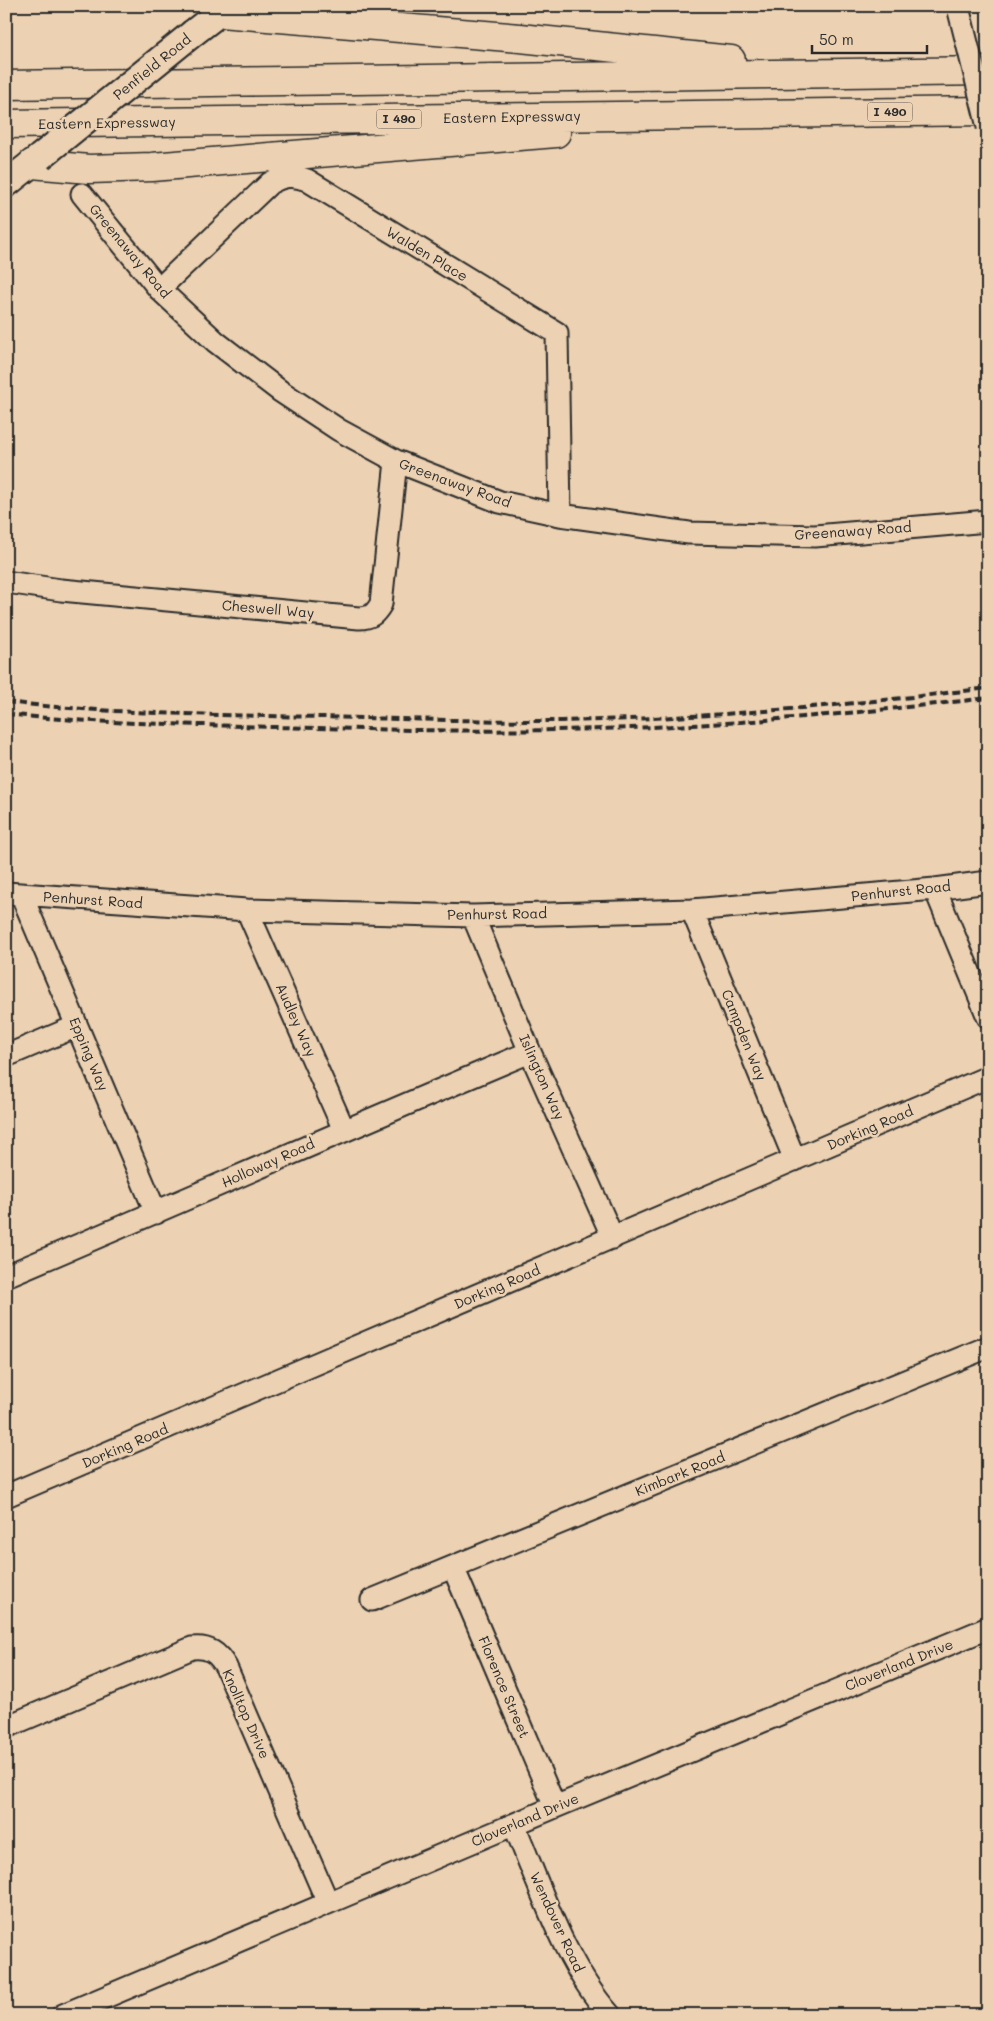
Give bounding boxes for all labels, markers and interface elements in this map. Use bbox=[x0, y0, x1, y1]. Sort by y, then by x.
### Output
scale bar bbox=[812, 22, 926, 54]
street label: Penfield Road bbox=[109, 29, 195, 104]
text: 50 m bbox=[819, 29, 854, 49]
road number: I 490 bbox=[868, 102, 912, 121]
street label: Eastern Expressway bbox=[443, 106, 581, 127]
road number: I 490 bbox=[376, 110, 422, 128]
street label: Eastern Expressway bbox=[38, 112, 176, 133]
street label: Greenaway Road bbox=[85, 200, 175, 302]
street label: Walden Place bbox=[383, 222, 472, 285]
street label: Greenaway Road bbox=[397, 454, 514, 512]
street label: Greenaway Road bbox=[794, 517, 912, 544]
street label: Cheswell Way bbox=[221, 595, 315, 622]
street label: Penhurst Road bbox=[850, 876, 952, 905]
street label: Penhurst Road bbox=[43, 887, 144, 912]
street label: Penhurst Road bbox=[447, 903, 547, 924]
street label: Audley Way bbox=[272, 980, 321, 1060]
street label: Campden Way bbox=[718, 986, 771, 1083]
street label: Epping Way bbox=[65, 1014, 113, 1094]
street label: Islington Way bbox=[515, 1031, 570, 1123]
street label: Dorking Road bbox=[824, 1101, 916, 1154]
street label: Holloway Road bbox=[218, 1134, 317, 1192]
street label: Dorking Road bbox=[451, 1260, 543, 1313]
street label: Dorking Road bbox=[79, 1419, 171, 1472]
street label: Kimbark Road bbox=[632, 1447, 728, 1500]
street label: Florence Street bbox=[474, 1633, 535, 1741]
street label: Cloverland Drive bbox=[842, 1634, 956, 1695]
street label: Knolltop Drive bbox=[218, 1666, 275, 1762]
street label: Cloverland Drive bbox=[468, 1788, 582, 1851]
street label: Wendover Road bbox=[526, 1869, 589, 1975]

